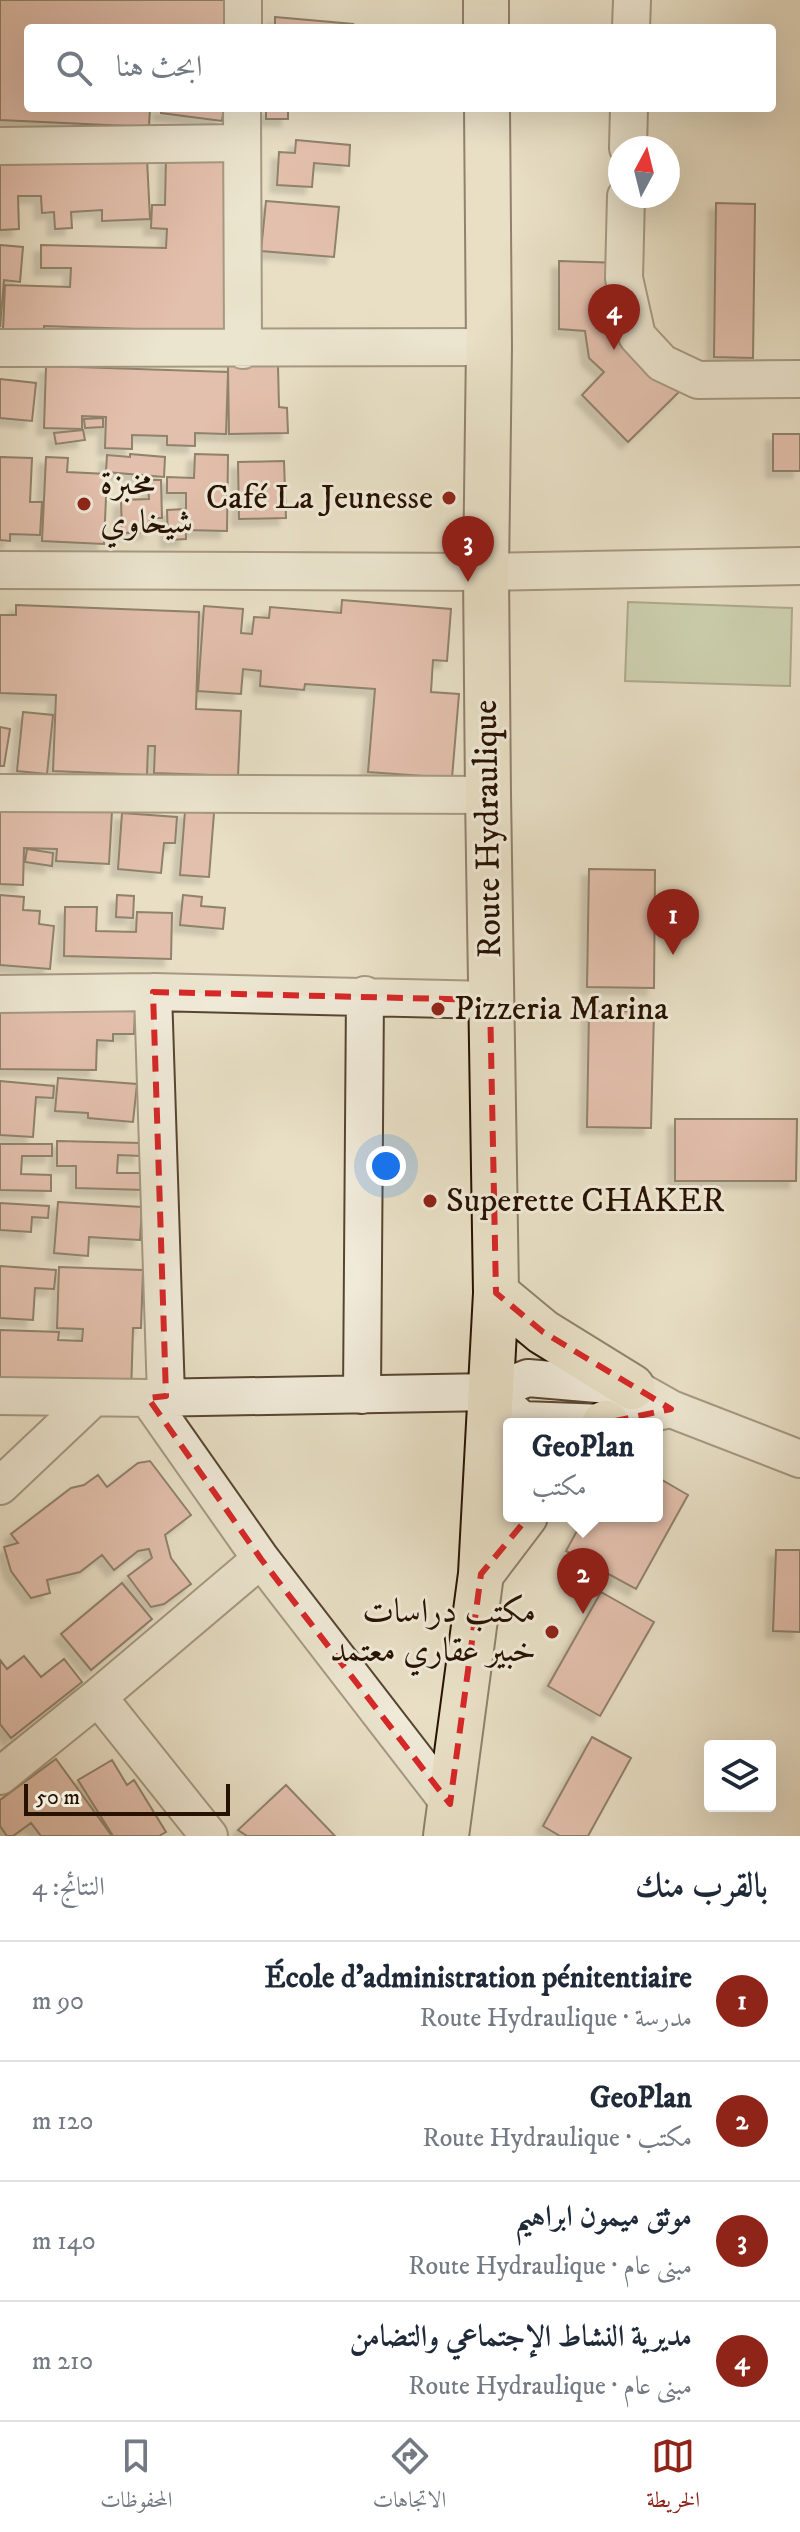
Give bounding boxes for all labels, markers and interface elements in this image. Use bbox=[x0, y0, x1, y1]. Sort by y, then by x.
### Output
search box bbox=[24, 24, 776, 112]
icon: search bbox=[52, 46, 96, 90]
text: ابحث هنا bbox=[116, 49, 202, 86]
north arrow bbox=[608, 136, 680, 208]
pin: 4 bbox=[588, 284, 640, 350]
place label: مخبزة شيخاوي bbox=[100, 463, 193, 549]
place label: Café La Jeunesse bbox=[206, 477, 433, 519]
marker: Café La Jeunesse bbox=[440, 489, 458, 507]
marker: مخبزة شيخاوي bbox=[75, 495, 93, 513]
pin: 3 bbox=[442, 516, 494, 582]
street label: Route Hydraulique bbox=[465, 700, 511, 958]
pin: 1 bbox=[647, 889, 699, 955]
place label: Pizzeria Marina bbox=[454, 988, 669, 1030]
marker: Pizzeria Marina bbox=[429, 1000, 447, 1018]
your location bbox=[366, 1146, 406, 1186]
place label: Superette CHAKER bbox=[446, 1180, 725, 1222]
marker: Superette CHAKER bbox=[421, 1192, 439, 1210]
popup bbox=[503, 1418, 663, 1522]
text: GeoPlan bbox=[532, 1429, 634, 1466]
text: مكتب bbox=[532, 1471, 587, 1504]
pin: 2 bbox=[557, 1548, 609, 1614]
place label: مكتب دراسات خبير عقاري معتمد bbox=[330, 1591, 536, 1677]
marker: مكتب دراسات خبير عقاري معتمد bbox=[543, 1623, 561, 1641]
map controls bbox=[704, 1740, 776, 1812]
button: layers bbox=[704, 1740, 776, 1812]
scale bar bbox=[24, 1780, 230, 1816]
text: 50 m bbox=[36, 1784, 80, 1811]
text: بالقرب منك bbox=[635, 1865, 768, 1907]
text: النتائج: 4 bbox=[32, 1871, 105, 1904]
text: École d'administration pénitentiaire bbox=[265, 1960, 692, 1997]
text: 90 m bbox=[32, 1985, 84, 2018]
text: 1 bbox=[737, 1985, 747, 2018]
text: مدرسة · Route Hydraulique bbox=[420, 2002, 692, 2035]
text: GeoPlan bbox=[590, 2080, 692, 2117]
text: 120 m bbox=[32, 2105, 93, 2138]
text: 2 bbox=[736, 2105, 748, 2138]
text: مكتب · Route Hydraulique bbox=[422, 2122, 692, 2155]
text: موثق ميمون ابراهيم bbox=[515, 2199, 692, 2236]
text: 140 m bbox=[32, 2225, 96, 2258]
text: 3 bbox=[737, 2225, 747, 2258]
text: مبنى عام · Route Hydraulique bbox=[408, 2250, 692, 2283]
text: مديرية النشاط الإجتماعي والتضامن bbox=[350, 2319, 692, 2356]
text: 210 m bbox=[32, 2345, 93, 2378]
text: 4 bbox=[735, 2345, 749, 2378]
text: مبنى عام · Route Hydraulique bbox=[408, 2370, 692, 2403]
tab: المحفوظات bbox=[100, 2434, 173, 2521]
tab: الاتجاهات bbox=[373, 2434, 446, 2521]
tab: الخريطة bbox=[646, 2434, 700, 2521]

